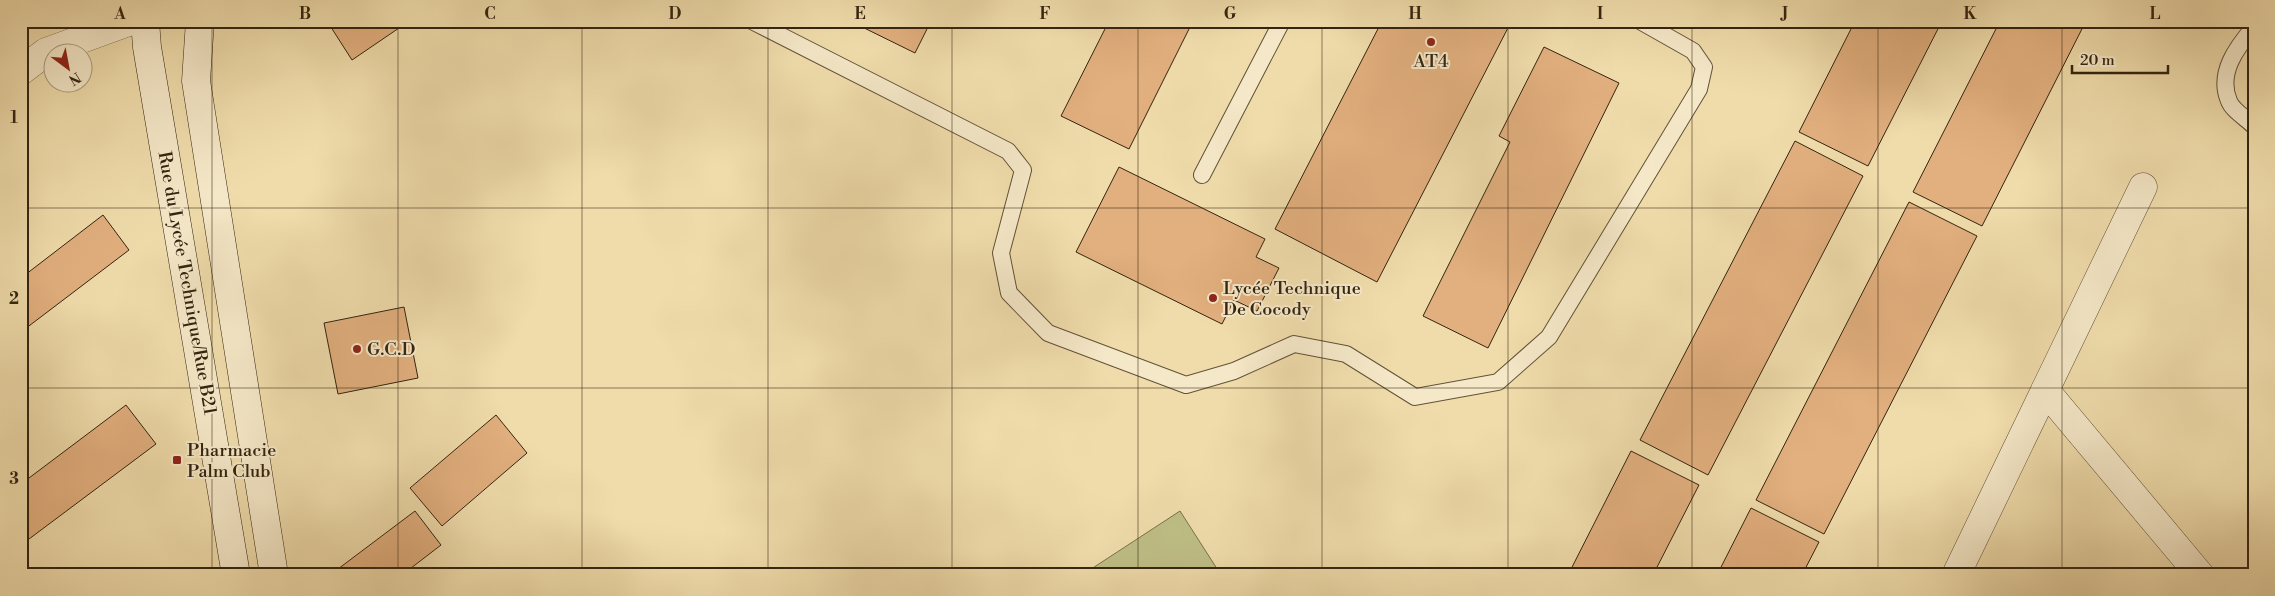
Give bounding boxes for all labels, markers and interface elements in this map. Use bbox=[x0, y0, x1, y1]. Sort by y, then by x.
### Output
text: A bbox=[113, 4, 126, 24]
text: B bbox=[299, 4, 311, 24]
text: C bbox=[484, 4, 496, 24]
text: D bbox=[669, 4, 682, 24]
text: E bbox=[854, 4, 866, 24]
text: F bbox=[1039, 4, 1051, 24]
text: G bbox=[1224, 4, 1237, 24]
text: H bbox=[1408, 4, 1422, 24]
text: I bbox=[1597, 4, 1603, 24]
text: J bbox=[1780, 4, 1788, 24]
text: K bbox=[1964, 4, 1978, 24]
text: L bbox=[2150, 4, 2161, 24]
marker: AT4 bbox=[1425, 36, 1437, 48]
north arrow bbox=[42, 42, 92, 92]
scale bar bbox=[2072, 42, 2169, 74]
place label: AT4 bbox=[1412, 50, 1449, 73]
text: 20 m bbox=[2080, 51, 2115, 70]
text: N bbox=[65, 68, 84, 89]
text: 1 bbox=[10, 108, 18, 128]
street label: Rue du Lycée Technique/Rue B21 bbox=[152, 149, 222, 417]
place label: Lycée Technique De Cocody bbox=[1223, 277, 1361, 321]
text: 2 bbox=[9, 289, 19, 309]
marker: Lycée Technique De Cocody bbox=[1207, 292, 1219, 304]
place label: G.C.D bbox=[367, 338, 415, 361]
marker: G.C.D bbox=[351, 343, 363, 355]
place label: Pharmacie Palm Club bbox=[187, 439, 276, 483]
marker: Pharmacie Palm Club bbox=[171, 454, 183, 466]
text: 3 bbox=[9, 469, 19, 489]

